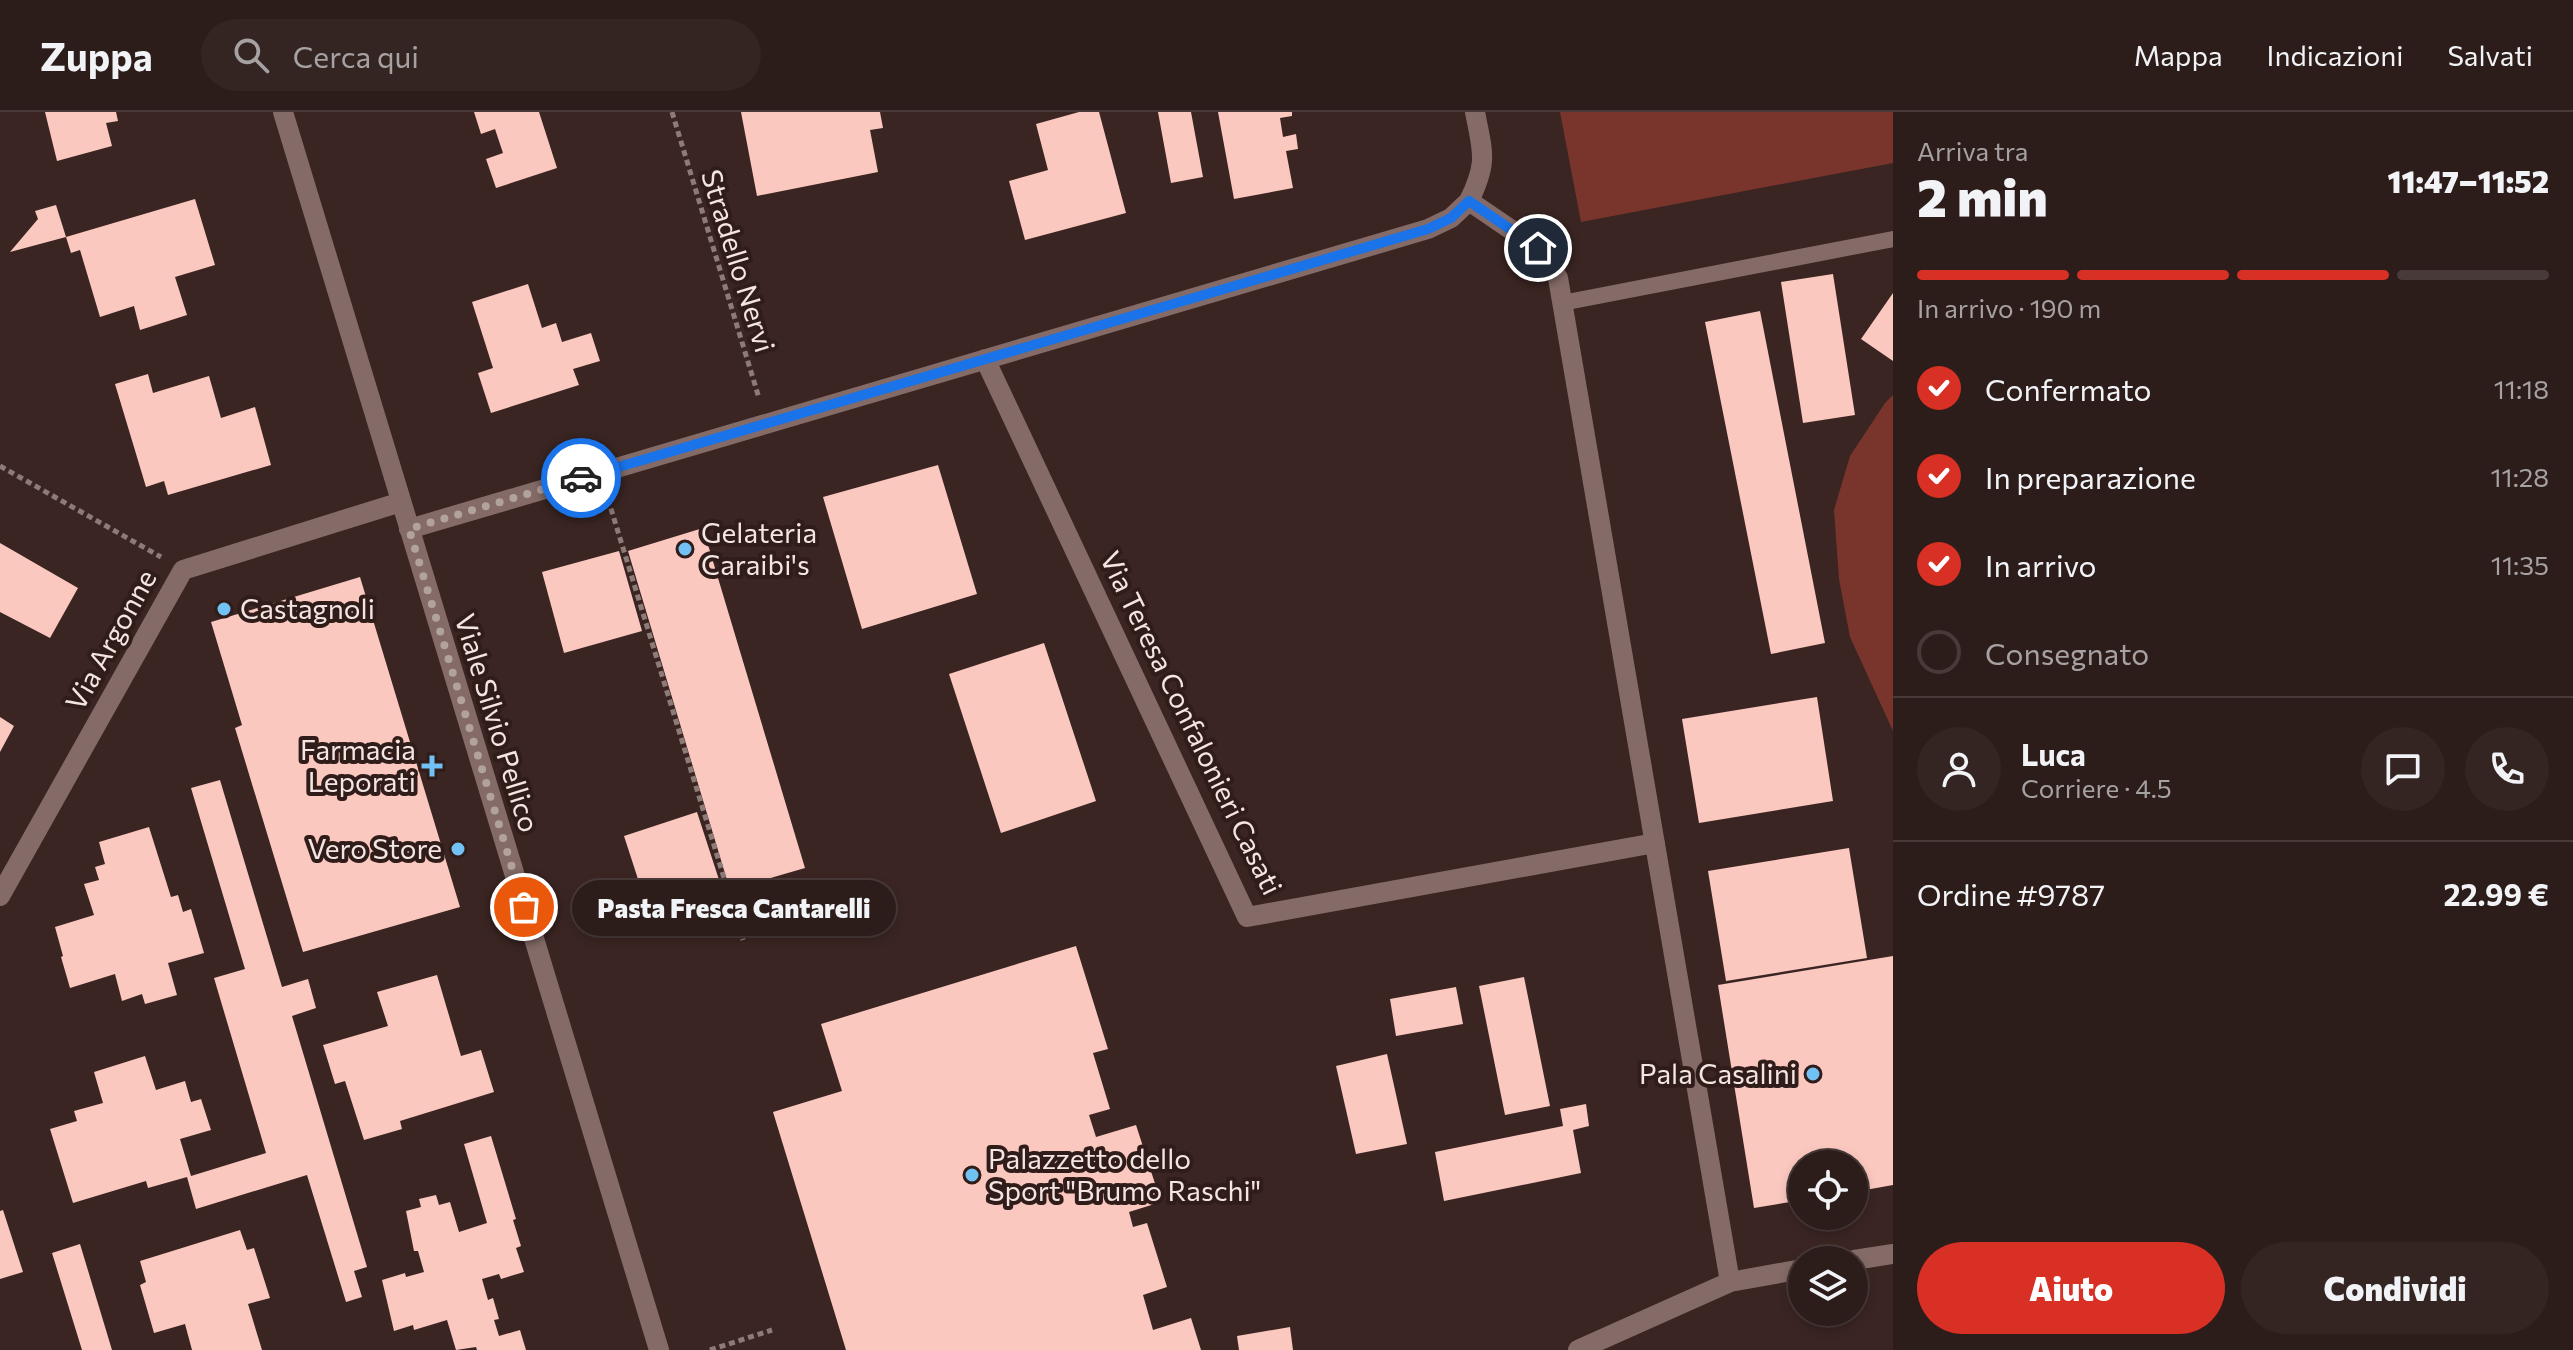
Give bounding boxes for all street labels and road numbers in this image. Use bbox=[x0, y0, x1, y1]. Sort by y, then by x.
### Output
street label: Stradello Nervi bbox=[695, 165, 783, 356]
street label: Via Teresa Confalonieri Casati bbox=[1094, 545, 1290, 900]
street label: Via Argonne bbox=[58, 563, 163, 716]
street label: Viale Silvio Pellico bbox=[449, 609, 547, 836]

